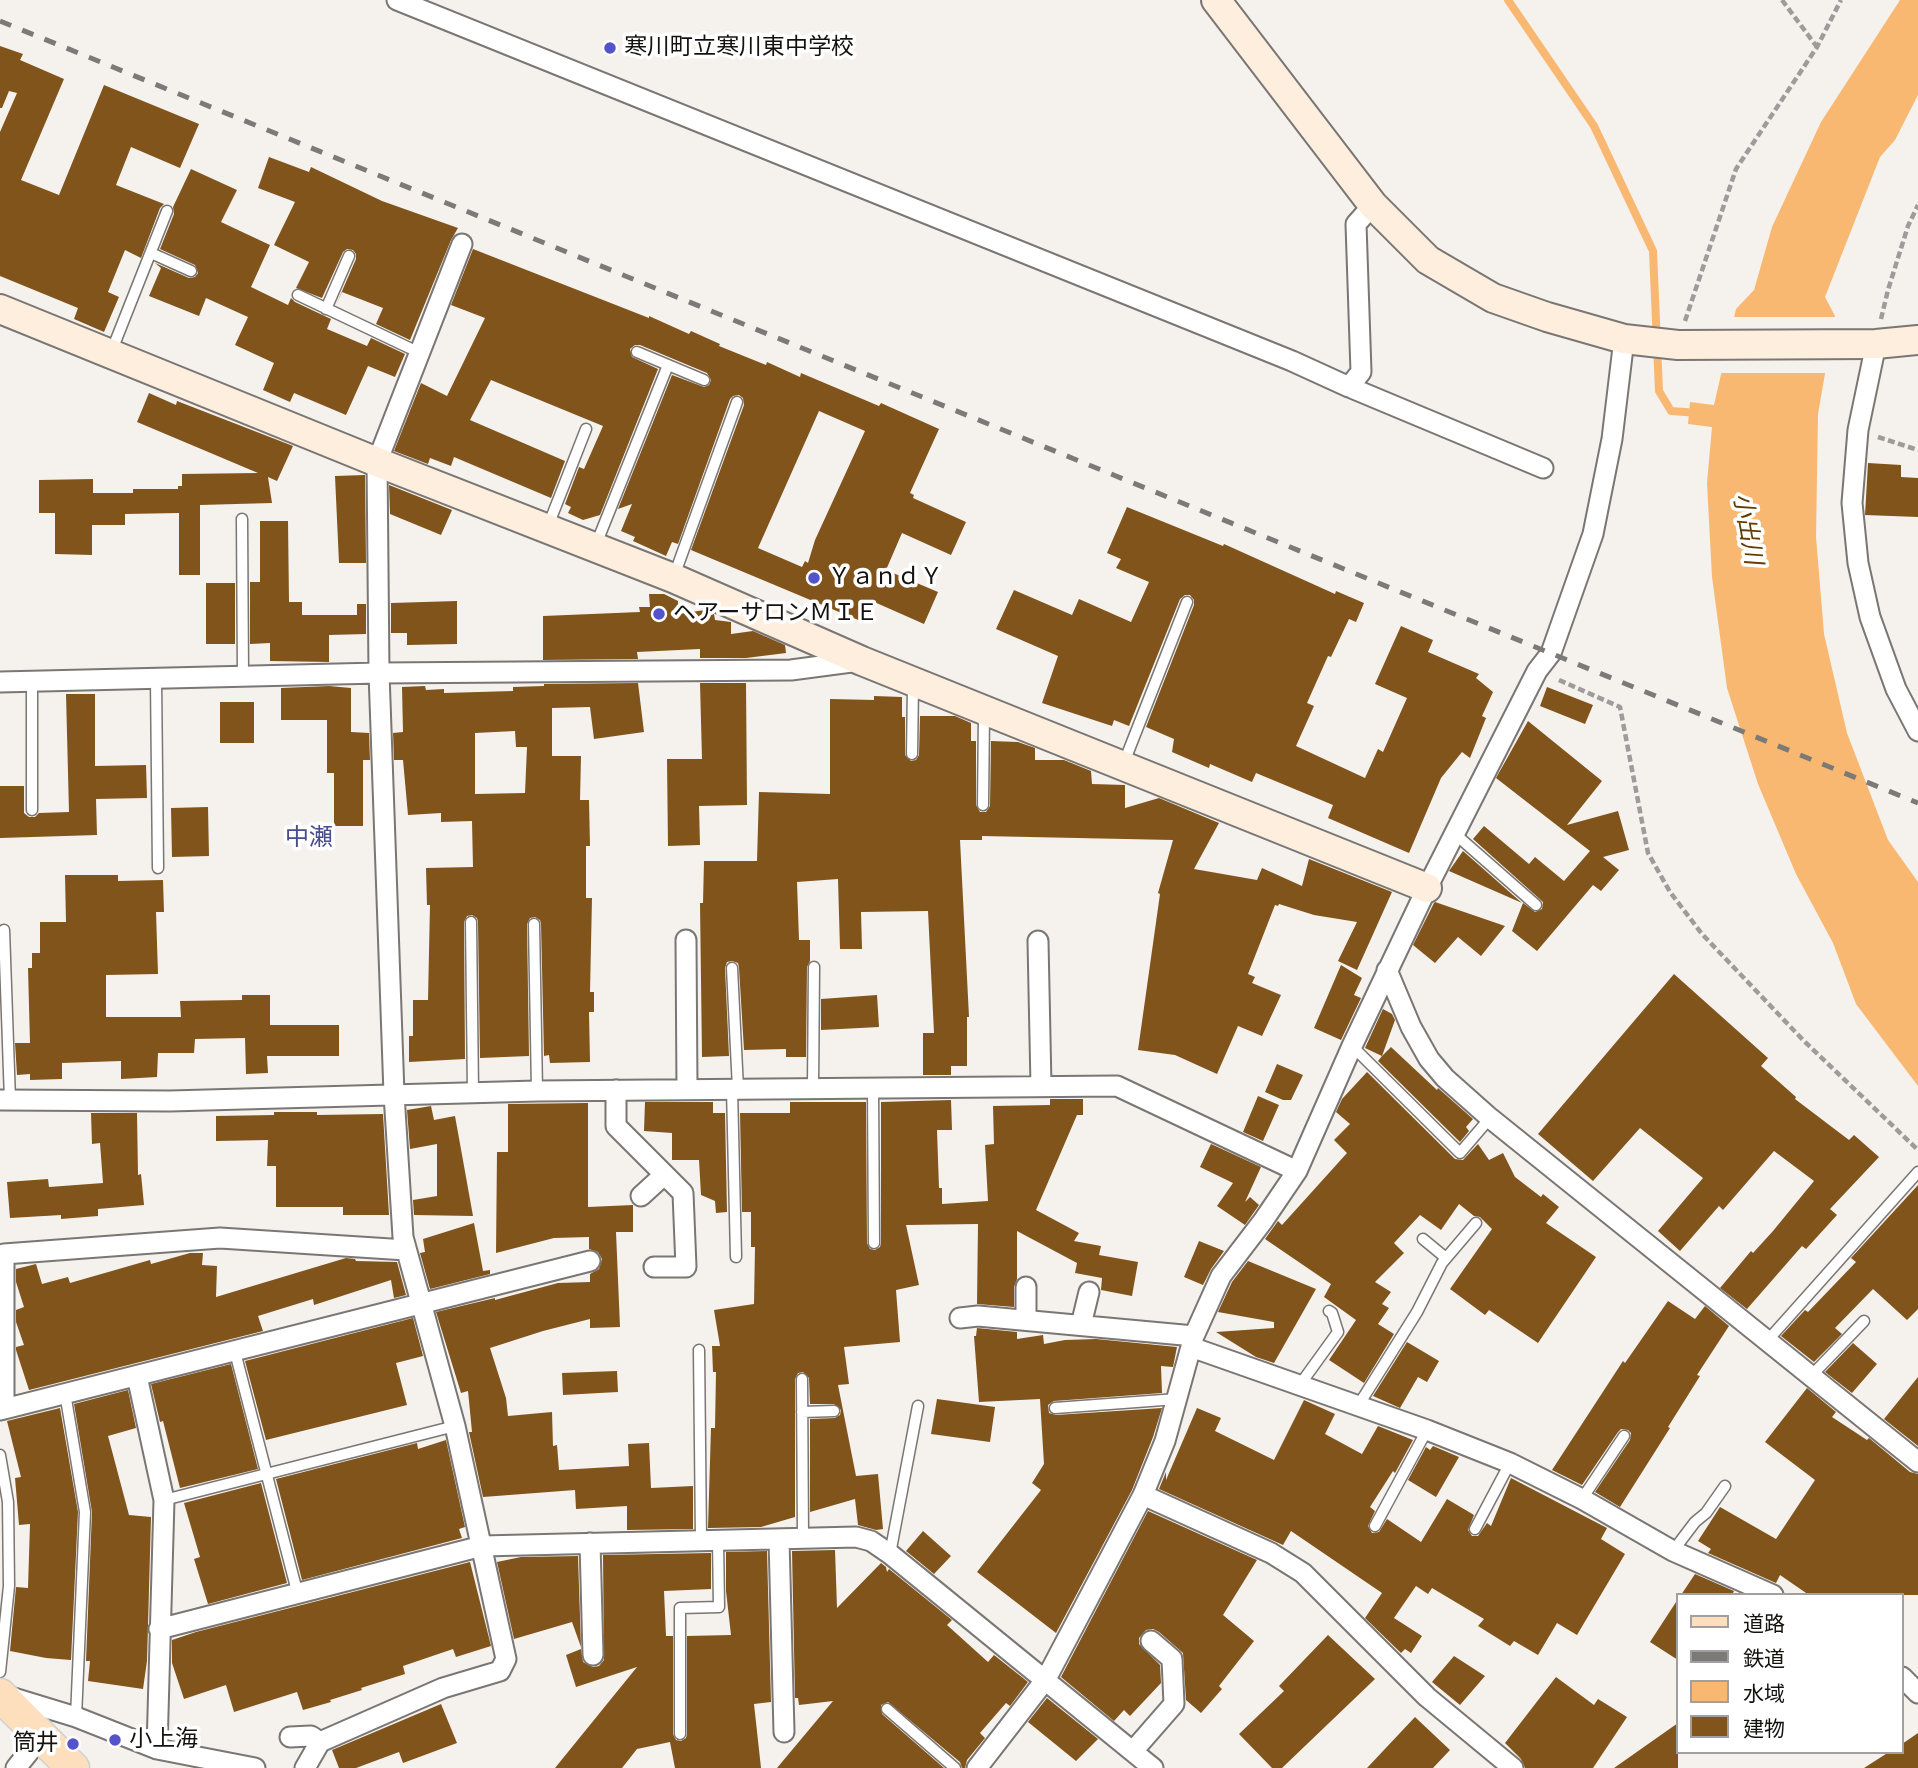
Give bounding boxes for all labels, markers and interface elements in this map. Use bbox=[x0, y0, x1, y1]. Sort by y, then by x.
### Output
place label: 寒川町立寒川東中学校 bbox=[624, 34, 854, 62]
marker: 寒川町立寒川東中学校 bbox=[602, 40, 618, 56]
water label: 小出川 bbox=[1727, 491, 1767, 567]
place label: ＹａｎｄＹ bbox=[828, 564, 943, 592]
marker: ＹａｎｄＹ bbox=[806, 570, 822, 586]
place label: ヘアーサロンＭＩＥ bbox=[673, 600, 879, 628]
marker: ヘアーサロンＭＩＥ bbox=[651, 606, 667, 622]
district label: 中瀬 bbox=[285, 824, 333, 852]
legend bbox=[1676, 1593, 1904, 1754]
text: 道路 bbox=[1743, 1609, 1785, 1637]
text: 鉄道 bbox=[1743, 1644, 1785, 1672]
text: 水域 bbox=[1743, 1679, 1785, 1707]
text: 建物 bbox=[1743, 1714, 1785, 1742]
place label: 小上海 bbox=[129, 1726, 198, 1754]
place label: 筒井 bbox=[13, 1730, 59, 1758]
marker: 小上海 bbox=[107, 1732, 123, 1748]
marker: 筒井 bbox=[65, 1736, 81, 1752]

